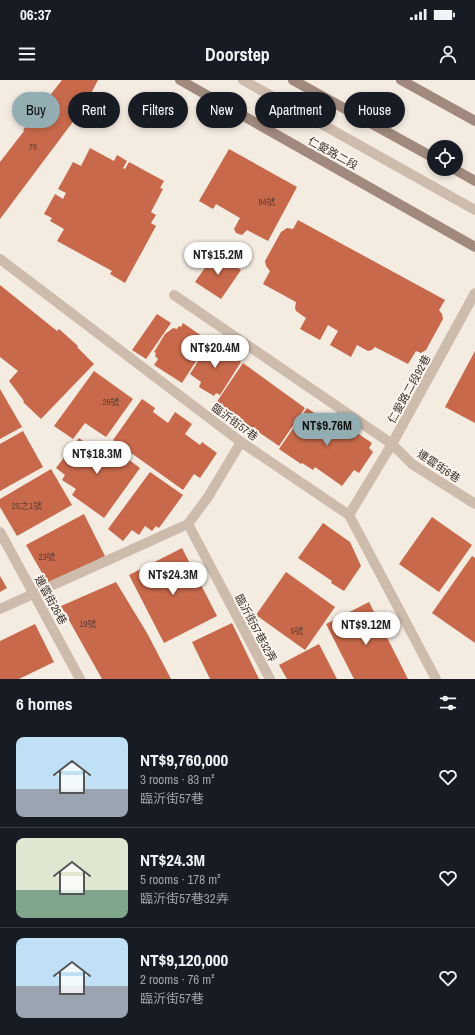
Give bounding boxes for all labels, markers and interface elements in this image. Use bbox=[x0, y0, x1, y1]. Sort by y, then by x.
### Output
text: 06:37 bbox=[20, 4, 51, 25]
text: Doorstep bbox=[205, 42, 270, 67]
icon: menu bbox=[16, 43, 38, 65]
icon: person bbox=[437, 43, 459, 65]
chip: Buy bbox=[12, 92, 60, 128]
chip: Rent bbox=[68, 92, 120, 128]
chip: Filters bbox=[128, 92, 188, 128]
chip: New bbox=[196, 92, 247, 128]
chip: Apartment bbox=[255, 92, 336, 128]
chip: House bbox=[344, 92, 405, 128]
street label: 仁愛路二段 bbox=[306, 134, 360, 172]
map controls bbox=[427, 140, 463, 176]
button: locate bbox=[427, 140, 463, 176]
house number: 76 bbox=[29, 141, 37, 153]
house number: 84號 bbox=[258, 196, 276, 208]
pin: NT$15.2M bbox=[177, 242, 259, 276]
text: NT$15.2M bbox=[193, 246, 243, 263]
pin: NT$20.4M bbox=[174, 335, 256, 369]
text: NT$20.4M bbox=[190, 339, 240, 356]
street label: 仁愛路二段92巷 bbox=[384, 352, 434, 426]
house number: 26號 bbox=[102, 396, 120, 408]
street label: 臨沂街57巷 bbox=[209, 400, 261, 444]
pin: NT$9.76M bbox=[286, 413, 368, 447]
text: NT$9.76M bbox=[302, 417, 352, 434]
pin: NT$18.3M bbox=[56, 441, 138, 475]
text: NT$18.3M bbox=[72, 445, 122, 462]
street label: 連雲街6巷 bbox=[415, 446, 463, 486]
house number: 25之1號 bbox=[12, 500, 42, 512]
house number: 23號 bbox=[38, 551, 56, 563]
pin: NT$24.3M bbox=[132, 562, 214, 596]
text: NT$24.3M bbox=[148, 566, 198, 583]
street label: 連雲街26巷 bbox=[32, 573, 70, 627]
street label: 臨沂街57巷32弄 bbox=[232, 592, 280, 664]
pin: NT$9.12M bbox=[325, 612, 407, 646]
text: NT$9.12M bbox=[341, 616, 391, 633]
house number: 19號 bbox=[79, 618, 97, 630]
house number: 5號 bbox=[290, 625, 304, 637]
text: 6 homes bbox=[16, 692, 73, 715]
icon: filters bbox=[437, 692, 459, 714]
text: NT$9,760,000 bbox=[140, 748, 228, 771]
icon: home bbox=[48, 753, 96, 801]
icon: heart bbox=[437, 766, 459, 788]
text: 3 rooms · 83 m² bbox=[140, 771, 215, 788]
text: 臨沂街57巷 bbox=[140, 790, 204, 807]
text: NT$24.3M bbox=[140, 848, 205, 871]
icon: home bbox=[48, 854, 96, 902]
icon: heart bbox=[437, 867, 459, 889]
text: 5 rooms · 178 m² bbox=[140, 871, 221, 888]
text: 臨沂街57巷32弄 bbox=[140, 890, 229, 907]
text: NT$9,120,000 bbox=[140, 948, 228, 971]
icon: home bbox=[48, 954, 96, 1002]
icon: heart bbox=[437, 967, 459, 989]
text: 2 rooms · 76 m² bbox=[140, 971, 215, 988]
text: 臨沂街57巷 bbox=[140, 990, 204, 1007]

